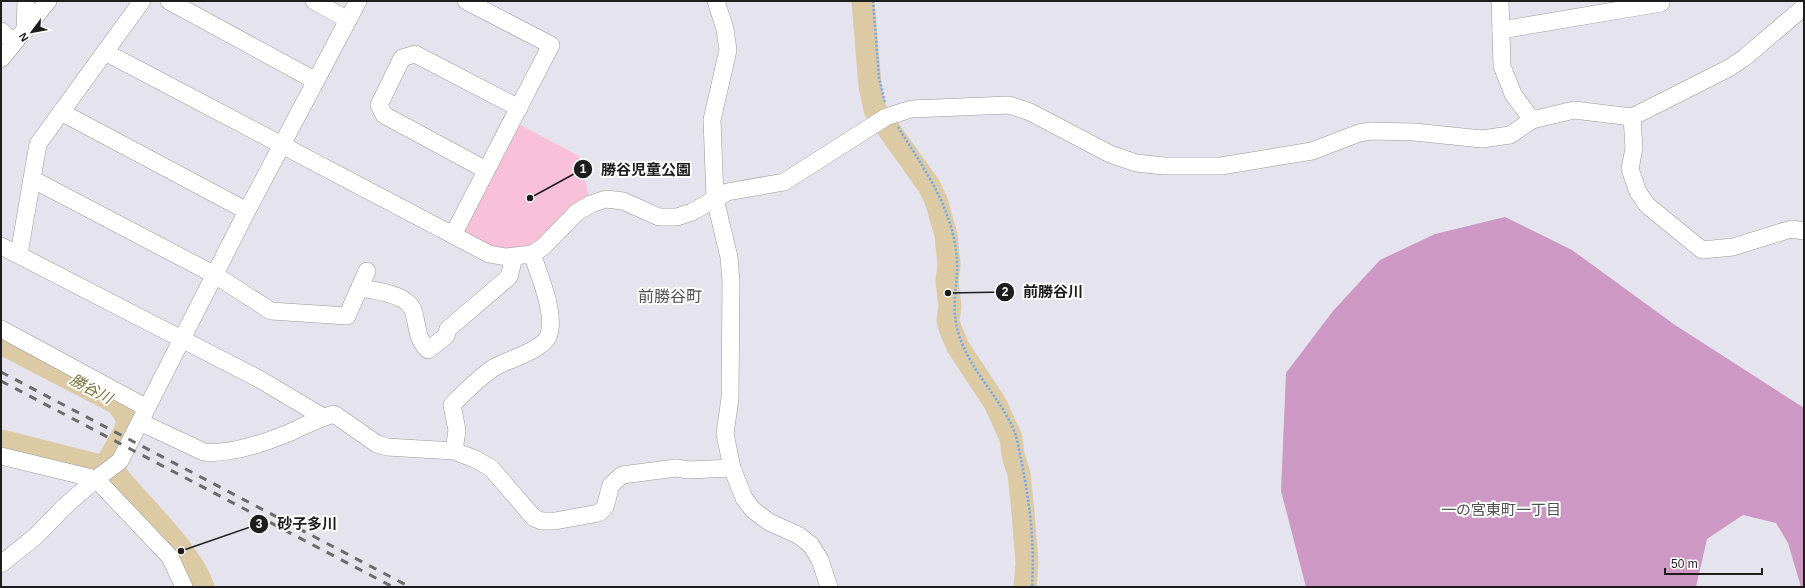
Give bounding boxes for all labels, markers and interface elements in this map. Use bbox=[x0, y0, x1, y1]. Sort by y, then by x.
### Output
north arrow bbox=[12, 12, 52, 52]
text: N bbox=[16, 31, 31, 44]
callout: 勝谷児童公園 bbox=[573, 156, 699, 183]
text: 勝谷児童公園 bbox=[601, 161, 691, 178]
text: 1 bbox=[580, 162, 587, 176]
callout: 前勝谷川 bbox=[995, 278, 1091, 305]
text: 前勝谷川 bbox=[1023, 283, 1083, 300]
text: 2 bbox=[1002, 285, 1009, 299]
district label: 前勝谷町 bbox=[638, 288, 702, 305]
water label: 勝谷川 bbox=[67, 370, 117, 408]
district label: 一の宮東町一丁目 bbox=[1441, 501, 1561, 518]
callout: 砂子多川 bbox=[249, 510, 345, 537]
text: 砂子多川 bbox=[277, 515, 337, 532]
text: 3 bbox=[256, 517, 263, 531]
scale bar bbox=[1665, 550, 1762, 576]
text: 50 m bbox=[1671, 557, 1698, 571]

